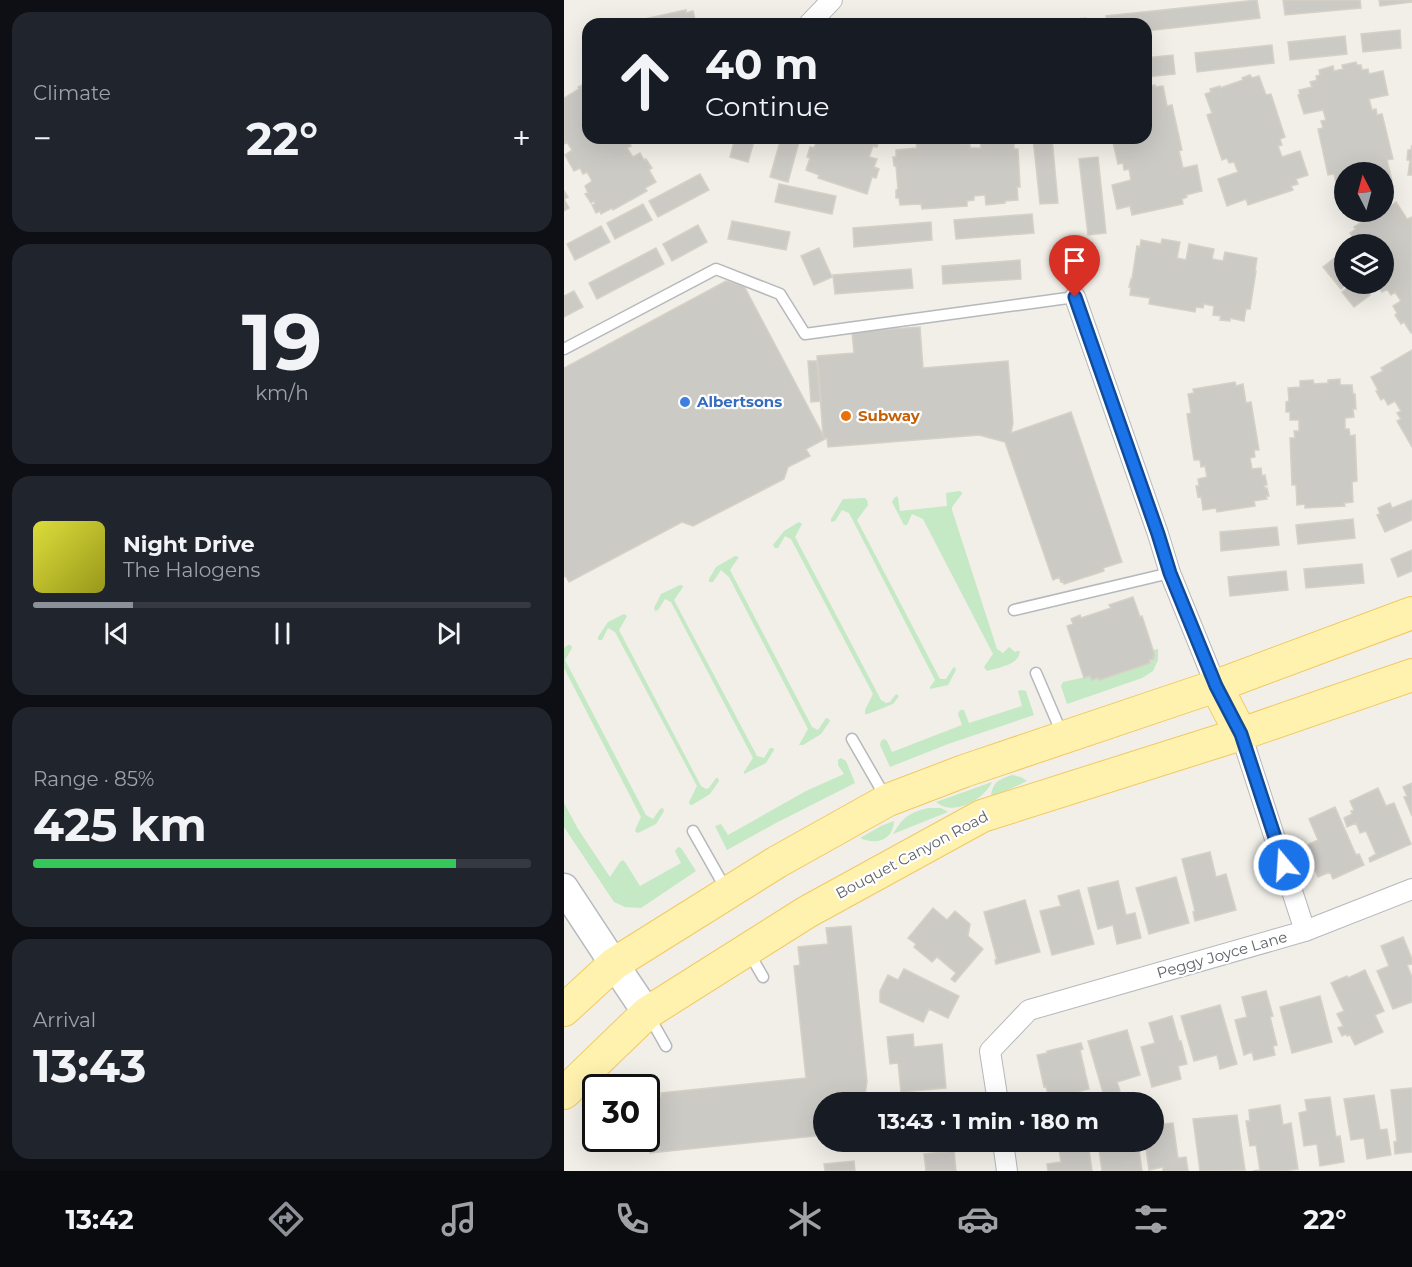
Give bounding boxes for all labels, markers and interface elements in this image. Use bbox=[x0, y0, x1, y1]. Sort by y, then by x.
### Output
text: 40 m bbox=[705, 38, 818, 90]
icon: ahead bbox=[606, 42, 684, 120]
text: Climate bbox=[33, 81, 111, 105]
text: Continue bbox=[705, 90, 830, 123]
text: 22° bbox=[246, 111, 318, 166]
text: − bbox=[33, 118, 52, 158]
text: + bbox=[512, 118, 531, 158]
north arrow bbox=[1334, 162, 1394, 222]
map controls bbox=[1334, 162, 1394, 294]
button: layers bbox=[1334, 234, 1394, 294]
pin bbox=[1049, 235, 1100, 297]
icon: arrive bbox=[1058, 244, 1091, 277]
text: 19 bbox=[242, 294, 322, 390]
text: km/h bbox=[255, 381, 309, 405]
place label: Albertsons bbox=[696, 392, 782, 411]
marker: Albertsons bbox=[678, 395, 692, 409]
place label: Subway bbox=[858, 406, 921, 425]
marker: Subway bbox=[839, 409, 853, 423]
text: Night Drive bbox=[123, 531, 255, 558]
text: The Halogens bbox=[123, 558, 260, 582]
icon: previous bbox=[100, 617, 133, 650]
icon: pause bbox=[266, 617, 299, 650]
icon: next bbox=[432, 617, 465, 650]
text: Range · 85% bbox=[33, 767, 154, 791]
text: 425 km bbox=[33, 797, 207, 852]
street label: Bouquet Canyon Road bbox=[832, 806, 991, 903]
position arrow bbox=[1252, 833, 1316, 897]
street label: Peggy Joyce Lane bbox=[1154, 927, 1289, 982]
text: Arrival bbox=[33, 1008, 96, 1032]
text: 13:43 bbox=[33, 1038, 146, 1093]
speed limit sign: 30 bbox=[582, 1074, 660, 1152]
text: 13:43 · 1 min · 180 m bbox=[878, 1108, 1099, 1135]
icon: directions bbox=[265, 1198, 307, 1240]
icon: music bbox=[438, 1198, 480, 1240]
icon: phone bbox=[611, 1198, 653, 1240]
icon: climate bbox=[784, 1198, 826, 1240]
icon: car bbox=[957, 1198, 999, 1240]
icon: filters bbox=[1130, 1198, 1172, 1240]
text: 13:42 bbox=[66, 1203, 134, 1236]
text: 22° bbox=[1303, 1203, 1346, 1236]

